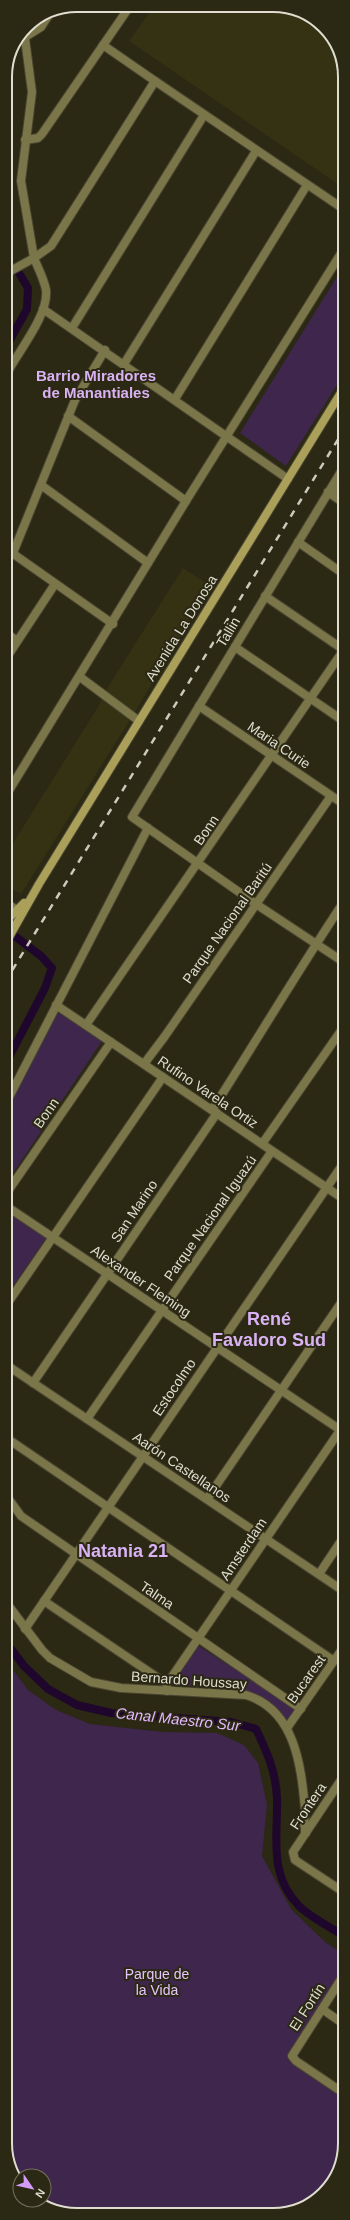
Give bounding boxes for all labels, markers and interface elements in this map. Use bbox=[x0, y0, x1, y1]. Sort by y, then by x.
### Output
district label: Barrio Miradores de Manantiales bbox=[36, 367, 156, 401]
street label: Avenida La Donosa bbox=[142, 572, 220, 684]
street label: Tallin bbox=[213, 614, 243, 650]
street label: Maria Curie bbox=[245, 718, 314, 772]
street label: Bonn bbox=[190, 812, 222, 848]
street label: Parque Nacional Baritú bbox=[179, 859, 275, 987]
street label: Rufino Varela Ortiz bbox=[155, 1053, 261, 1131]
street label: Bonn bbox=[30, 1095, 62, 1131]
street label: Parque Nacional Iguazú bbox=[161, 1152, 259, 1284]
street label: San Marino bbox=[107, 1177, 161, 1245]
street label: Alexander Fleming bbox=[88, 1242, 194, 1320]
district label: René Favaloro Sud bbox=[212, 1309, 326, 1350]
street label: Estocolmo bbox=[149, 1355, 199, 1419]
street label: Aarón Castellanos bbox=[130, 1428, 234, 1506]
street label: Amsterdam bbox=[216, 1515, 270, 1583]
district label: Natania 21 bbox=[78, 1541, 168, 1561]
street label: Talma bbox=[137, 1578, 177, 1612]
street label: Bucarest bbox=[284, 1652, 328, 1706]
street label: Bernardo Houssay bbox=[131, 1668, 247, 1692]
water label: Canal Maestro Sur bbox=[115, 1704, 242, 1734]
street label: Frontera bbox=[287, 1779, 330, 1832]
park label: Parque de la Vida bbox=[125, 1966, 190, 1998]
street label: El Fortín bbox=[286, 1980, 328, 2034]
north arrow bbox=[12, 2168, 52, 2208]
text: N bbox=[33, 2187, 47, 2200]

